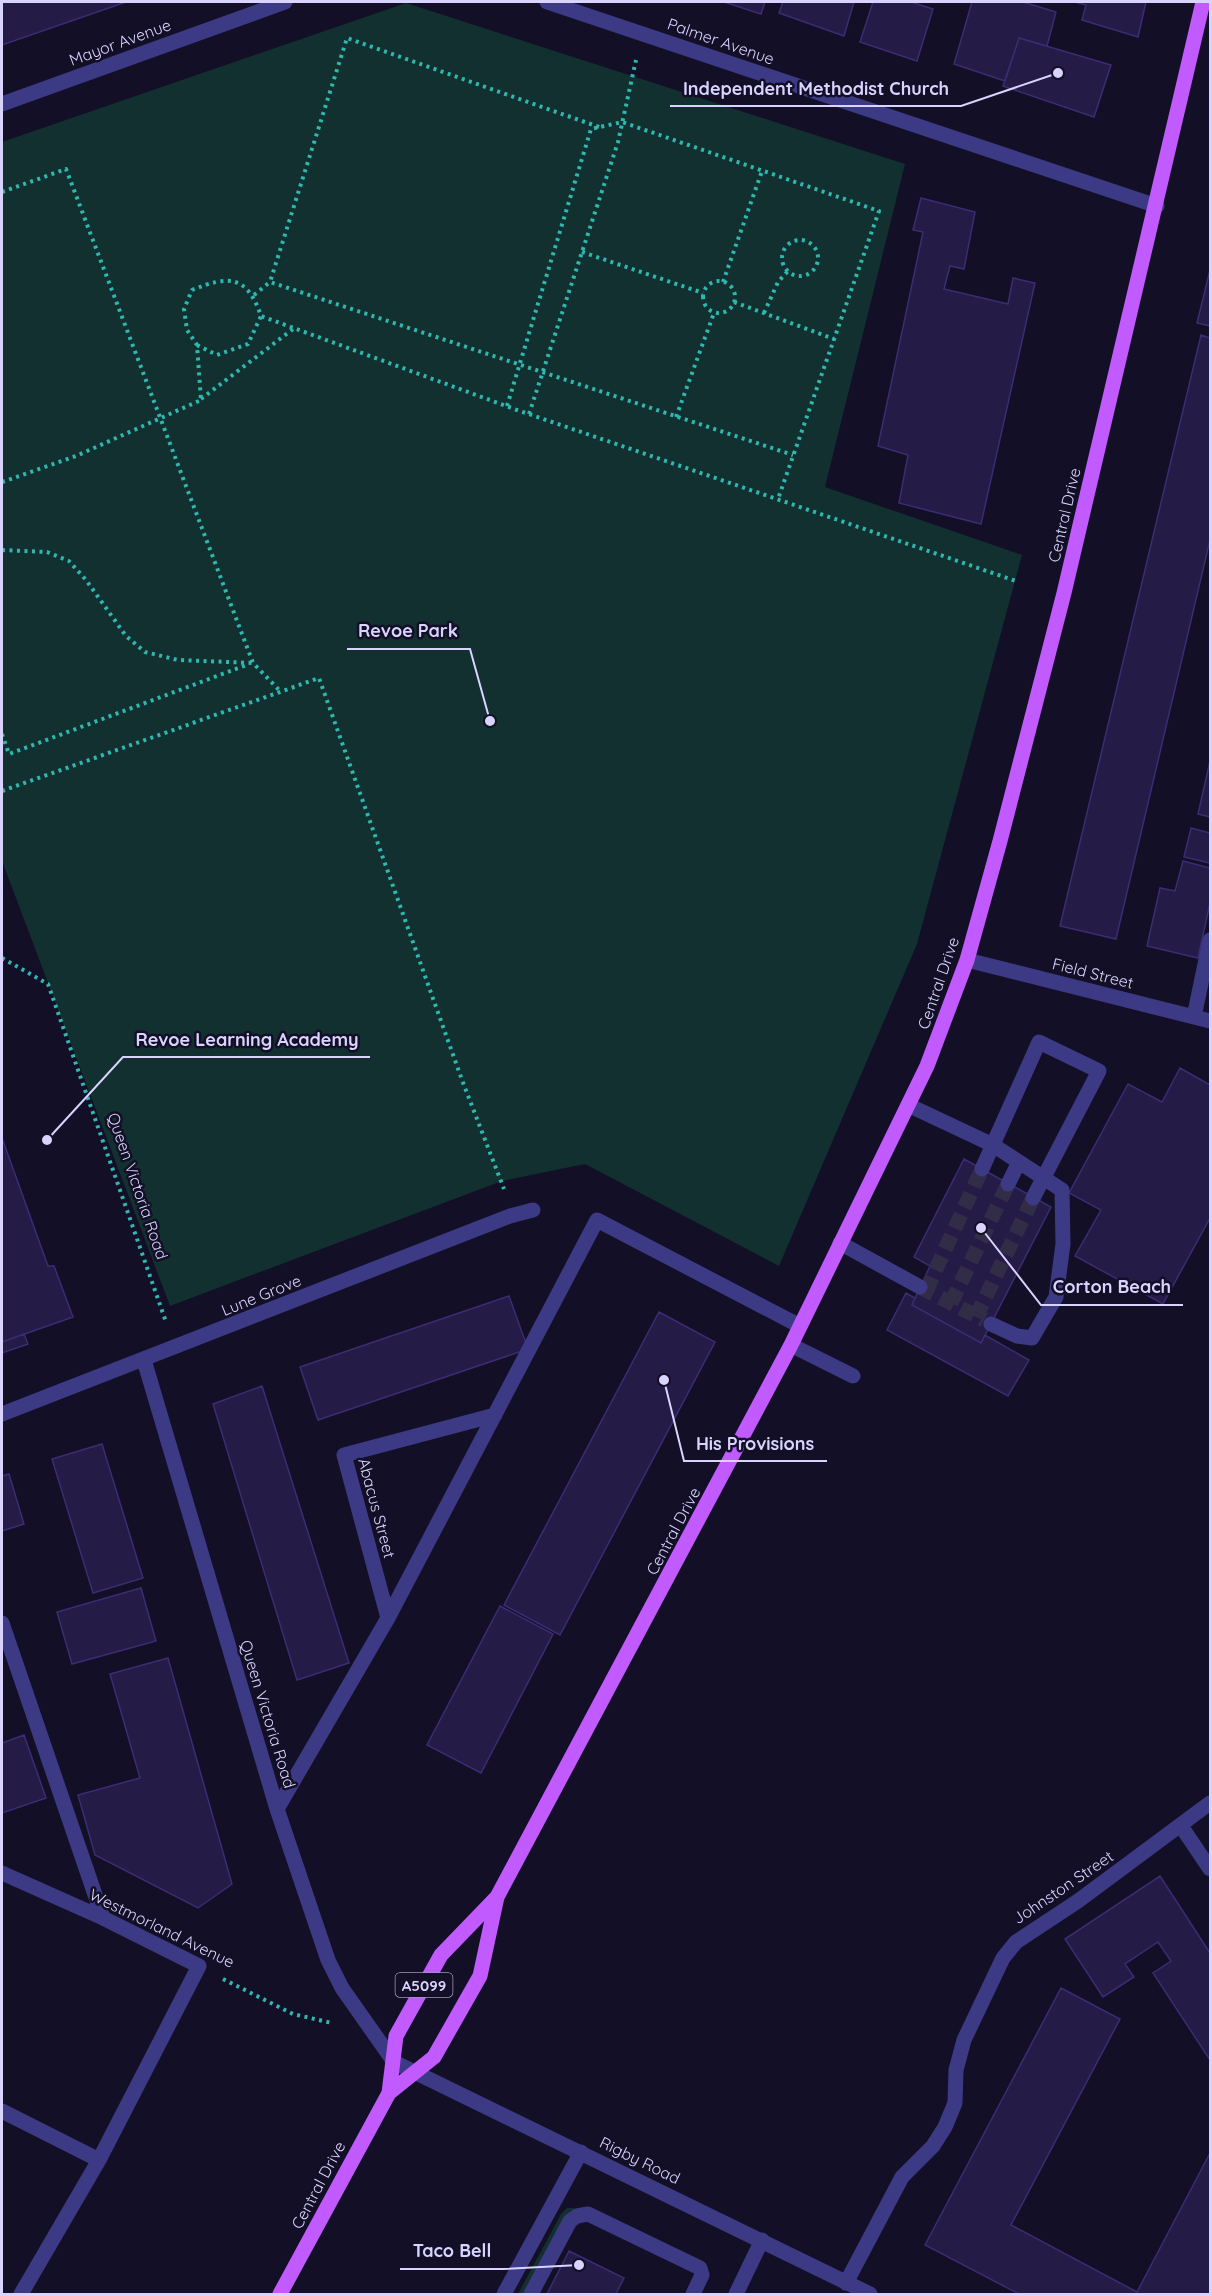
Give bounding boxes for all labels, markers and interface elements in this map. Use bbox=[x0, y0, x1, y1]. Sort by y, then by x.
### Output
street label: Palmer Avenue bbox=[665, 13, 777, 69]
street label: Mayor Avenue bbox=[66, 14, 174, 70]
callout: Independent Methodist Church bbox=[670, 70, 961, 106]
text: Independent Methodist Church bbox=[683, 77, 949, 100]
street label: Central Drive bbox=[1043, 466, 1085, 564]
callout: Revoe Park bbox=[347, 613, 470, 649]
text: Revoe Park bbox=[358, 619, 458, 642]
street label: Central Drive bbox=[913, 934, 963, 1032]
street label: Field Street bbox=[1050, 953, 1136, 993]
callout: Revoe Learning Academy bbox=[123, 1021, 370, 1057]
text: Revoe Learning Academy bbox=[135, 1028, 359, 1051]
street label: Queen Victoria Road bbox=[103, 1110, 173, 1262]
callout: Corton Beach bbox=[1041, 1269, 1183, 1305]
street label: Lune Grove bbox=[218, 1270, 304, 1320]
text: Corton Beach bbox=[1053, 1275, 1171, 1298]
callout: His Provisions bbox=[684, 1425, 827, 1461]
text: His Provisions bbox=[696, 1432, 814, 1455]
street label: Abacus Street bbox=[354, 1456, 400, 1560]
street label: Central Drive bbox=[642, 1484, 704, 1578]
street label: Queen Victoria Road bbox=[236, 1637, 300, 1791]
street label: Johnston Street bbox=[1009, 1846, 1117, 1928]
street label: Westmorland Avenue bbox=[86, 1884, 238, 1972]
road number: A5099 bbox=[396, 1973, 452, 1997]
street label: Rigby Road bbox=[597, 2132, 683, 2188]
street label: Central Drive bbox=[287, 2138, 349, 2232]
callout: Taco Bell bbox=[400, 2233, 503, 2269]
text: Taco Bell bbox=[413, 2239, 491, 2262]

